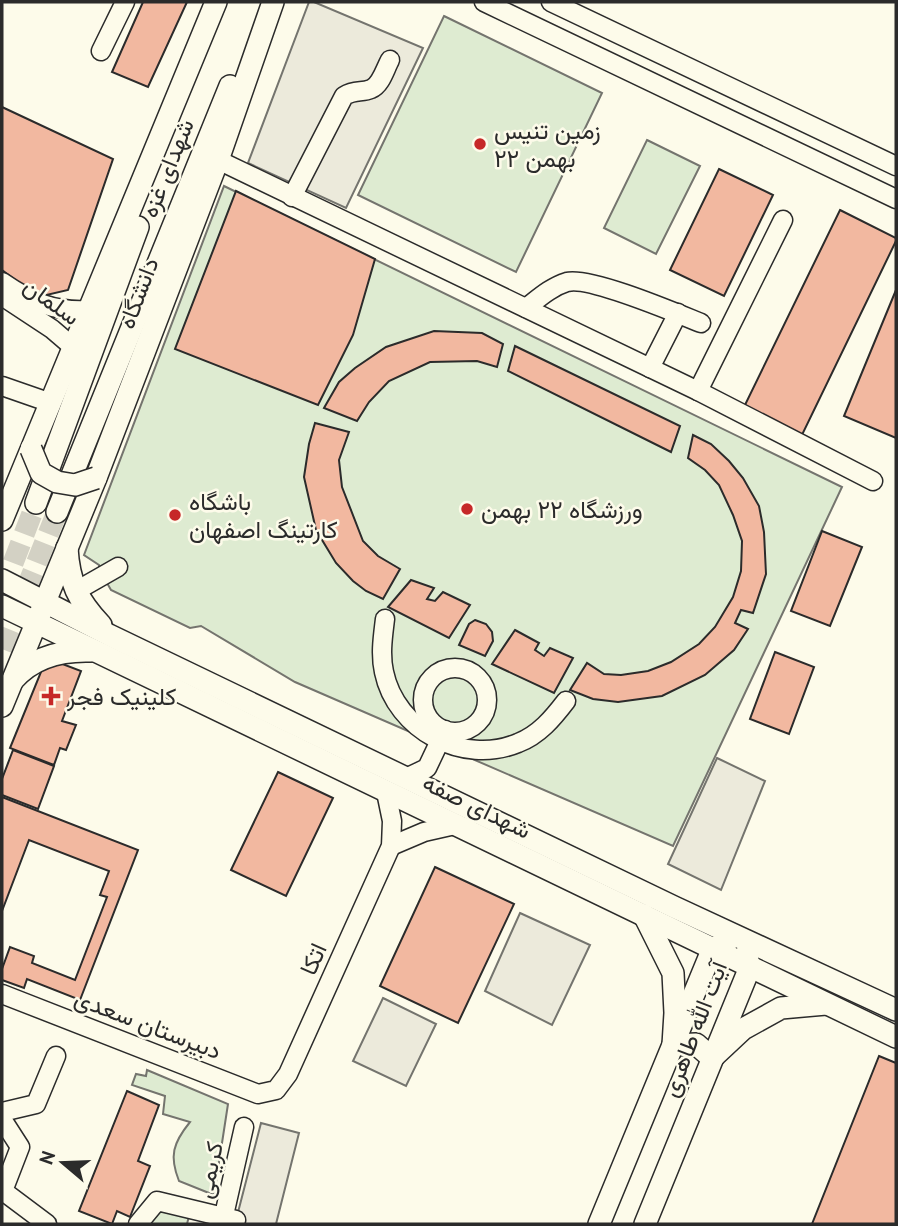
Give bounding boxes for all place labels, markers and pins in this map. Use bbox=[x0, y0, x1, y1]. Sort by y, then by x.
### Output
place label: زمین تنیس ۲۲ بهمن bbox=[494, 115, 601, 174]
marker: زمین تنیس ۲۲ بهمن bbox=[472, 136, 488, 152]
place label: باشگاه کارتینگ اصفهان bbox=[189, 486, 338, 545]
place label: ورزشگاه ۲۲ بهمن bbox=[481, 494, 643, 525]
marker: ورزشگاه ۲۲ بهمن bbox=[459, 501, 475, 517]
marker: باشگاه کارتینگ اصفهان bbox=[167, 507, 183, 523]
place label: کلینیک فجر bbox=[66, 681, 176, 712]
marker: کلینیک فجر bbox=[41, 686, 61, 706]

